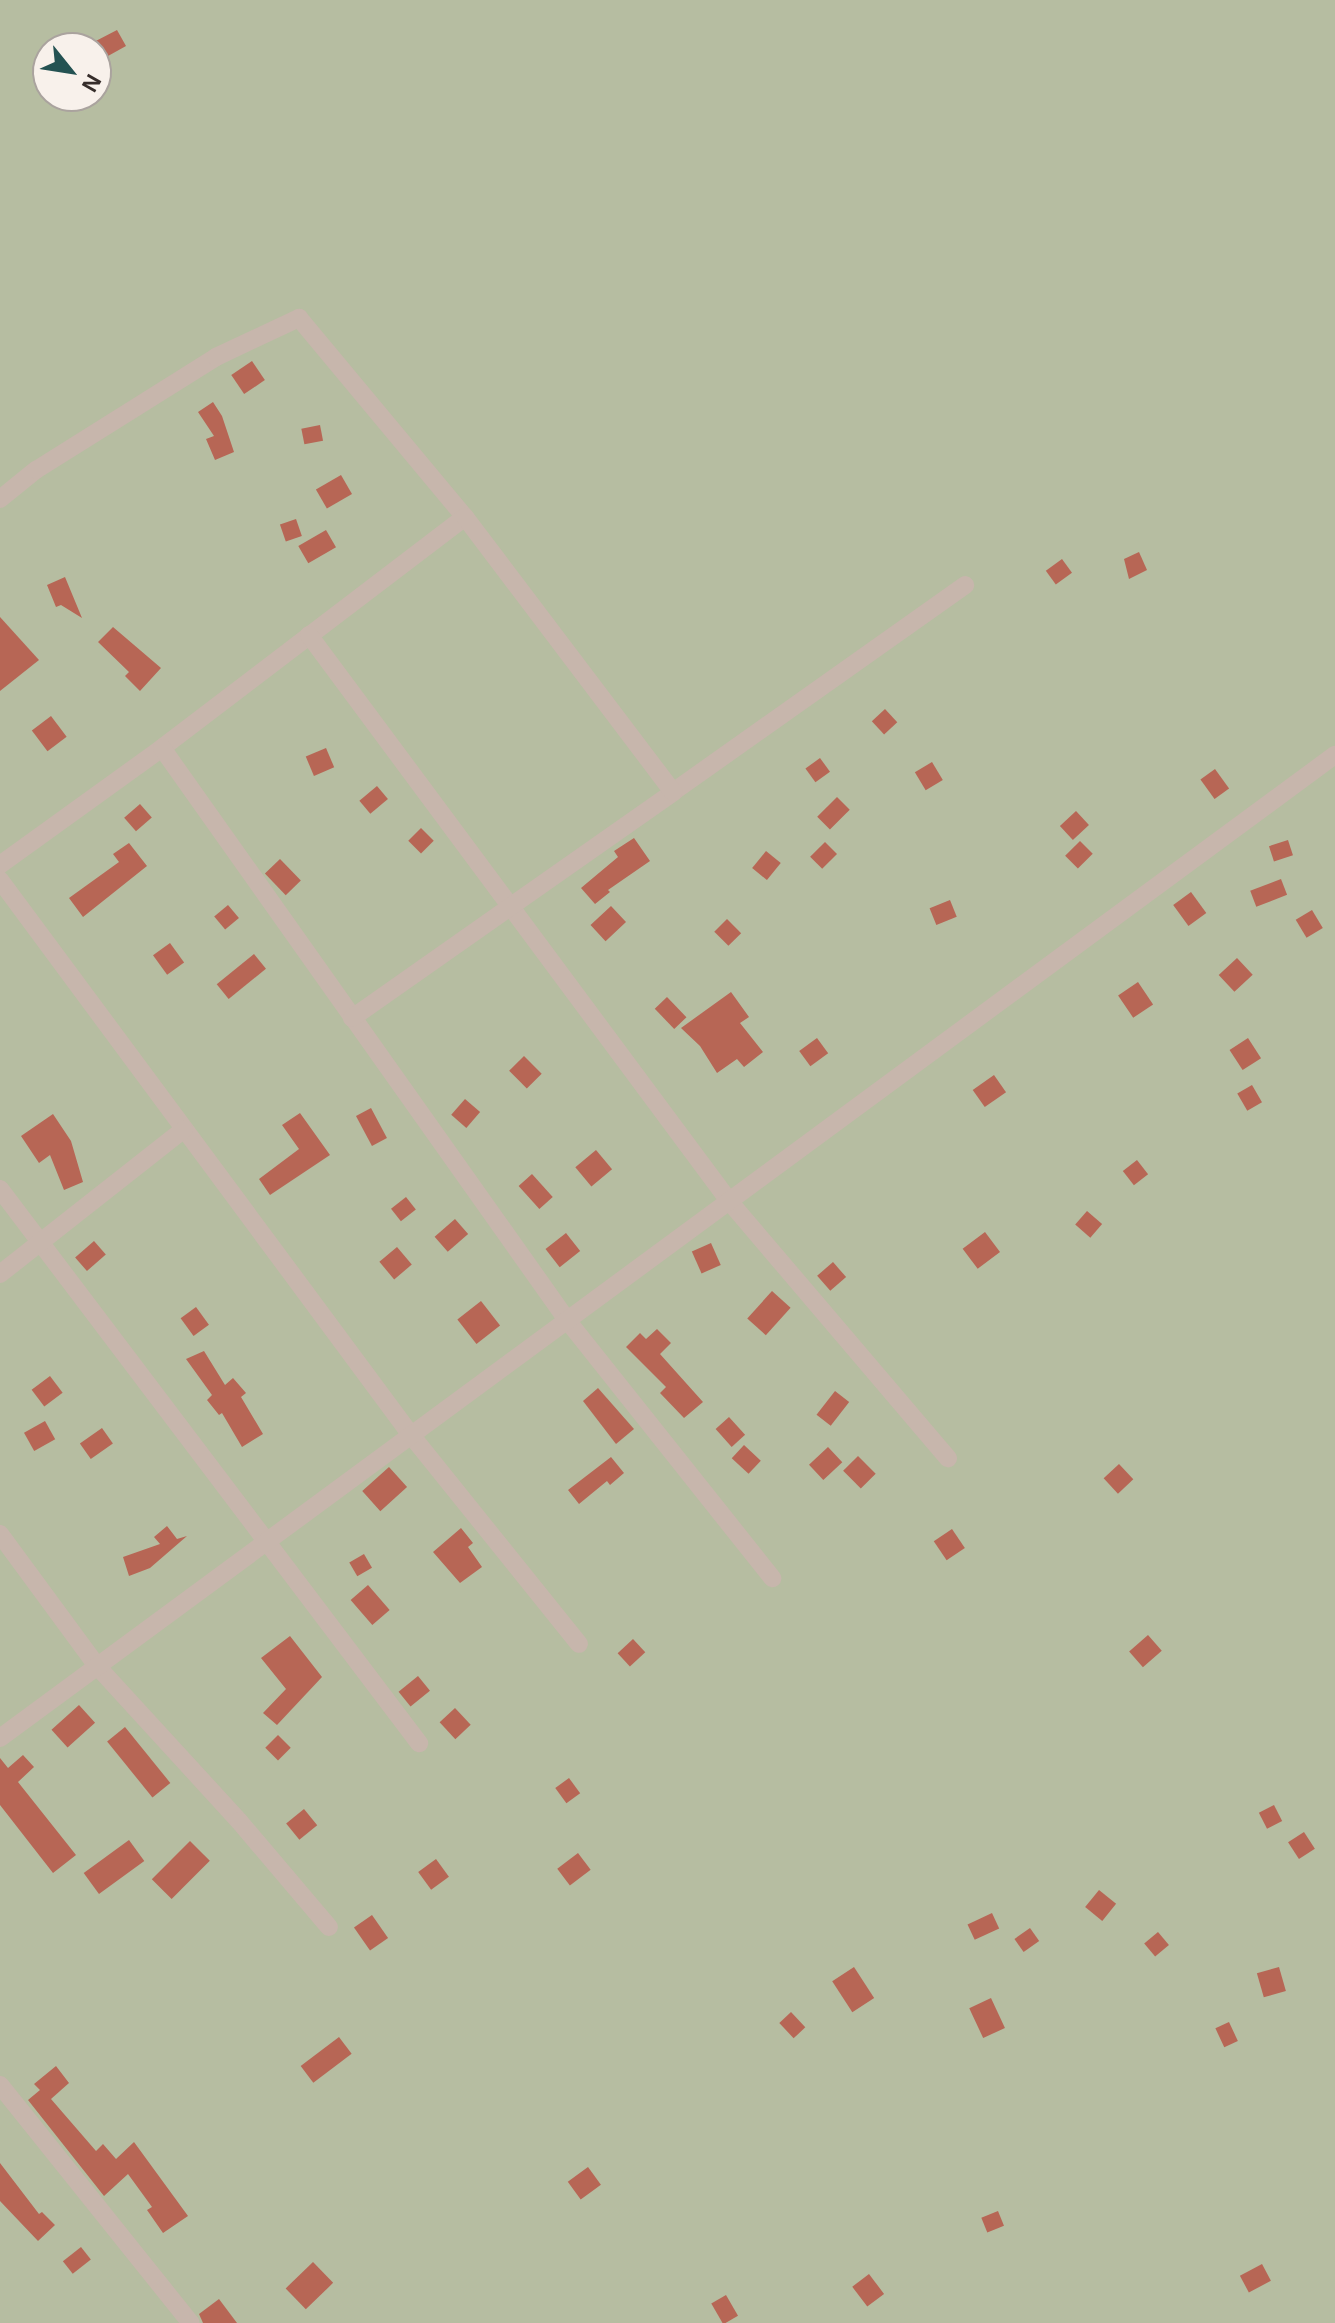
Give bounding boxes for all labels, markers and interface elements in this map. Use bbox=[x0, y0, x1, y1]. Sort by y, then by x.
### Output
north arrow bbox=[32, 32, 112, 112]
text: N bbox=[77, 70, 106, 96]

